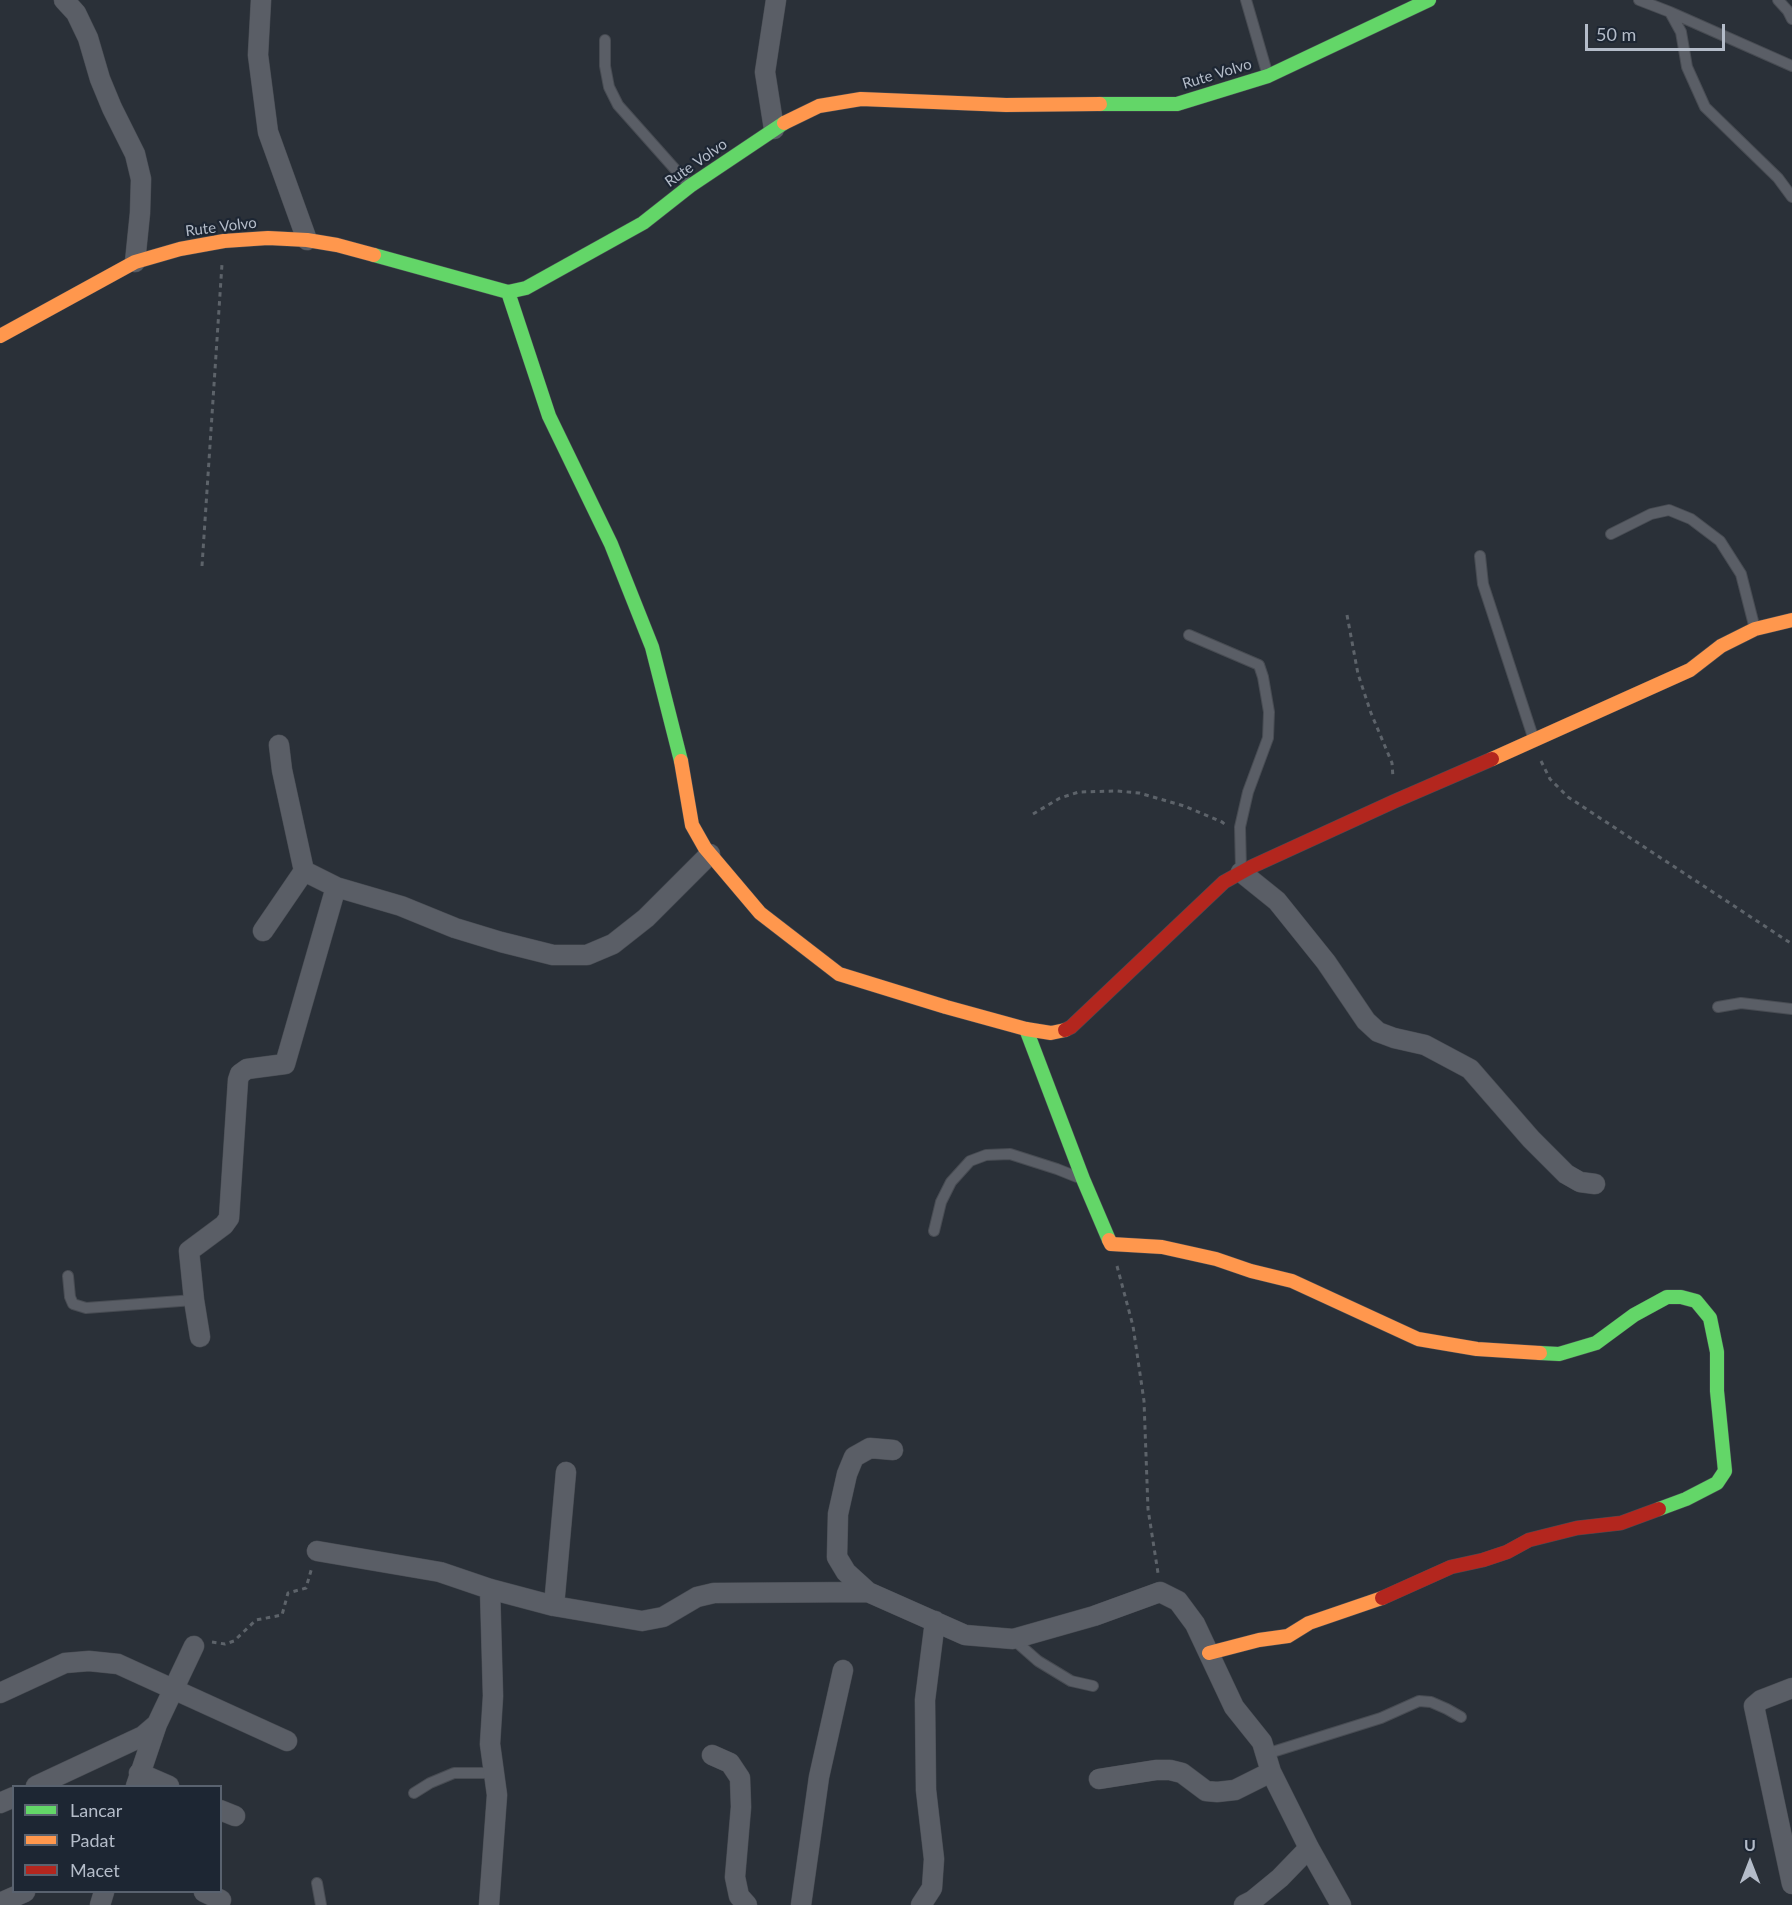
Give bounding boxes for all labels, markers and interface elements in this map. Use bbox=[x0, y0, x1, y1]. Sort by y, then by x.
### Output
scale bar bbox=[1588, 12, 1728, 50]
text: 50 m bbox=[1596, 23, 1636, 45]
street label: Rute Volvo bbox=[1180, 55, 1254, 93]
street label: Rute Volvo bbox=[661, 135, 731, 191]
street label: Rute Volvo bbox=[184, 214, 258, 240]
legend bbox=[12, 1785, 222, 1893]
text: Lancar bbox=[70, 1799, 122, 1821]
text: Padat bbox=[70, 1829, 115, 1851]
north arrow bbox=[1720, 1833, 1780, 1893]
text: U bbox=[1744, 1835, 1756, 1854]
text: Macet bbox=[70, 1859, 120, 1881]

